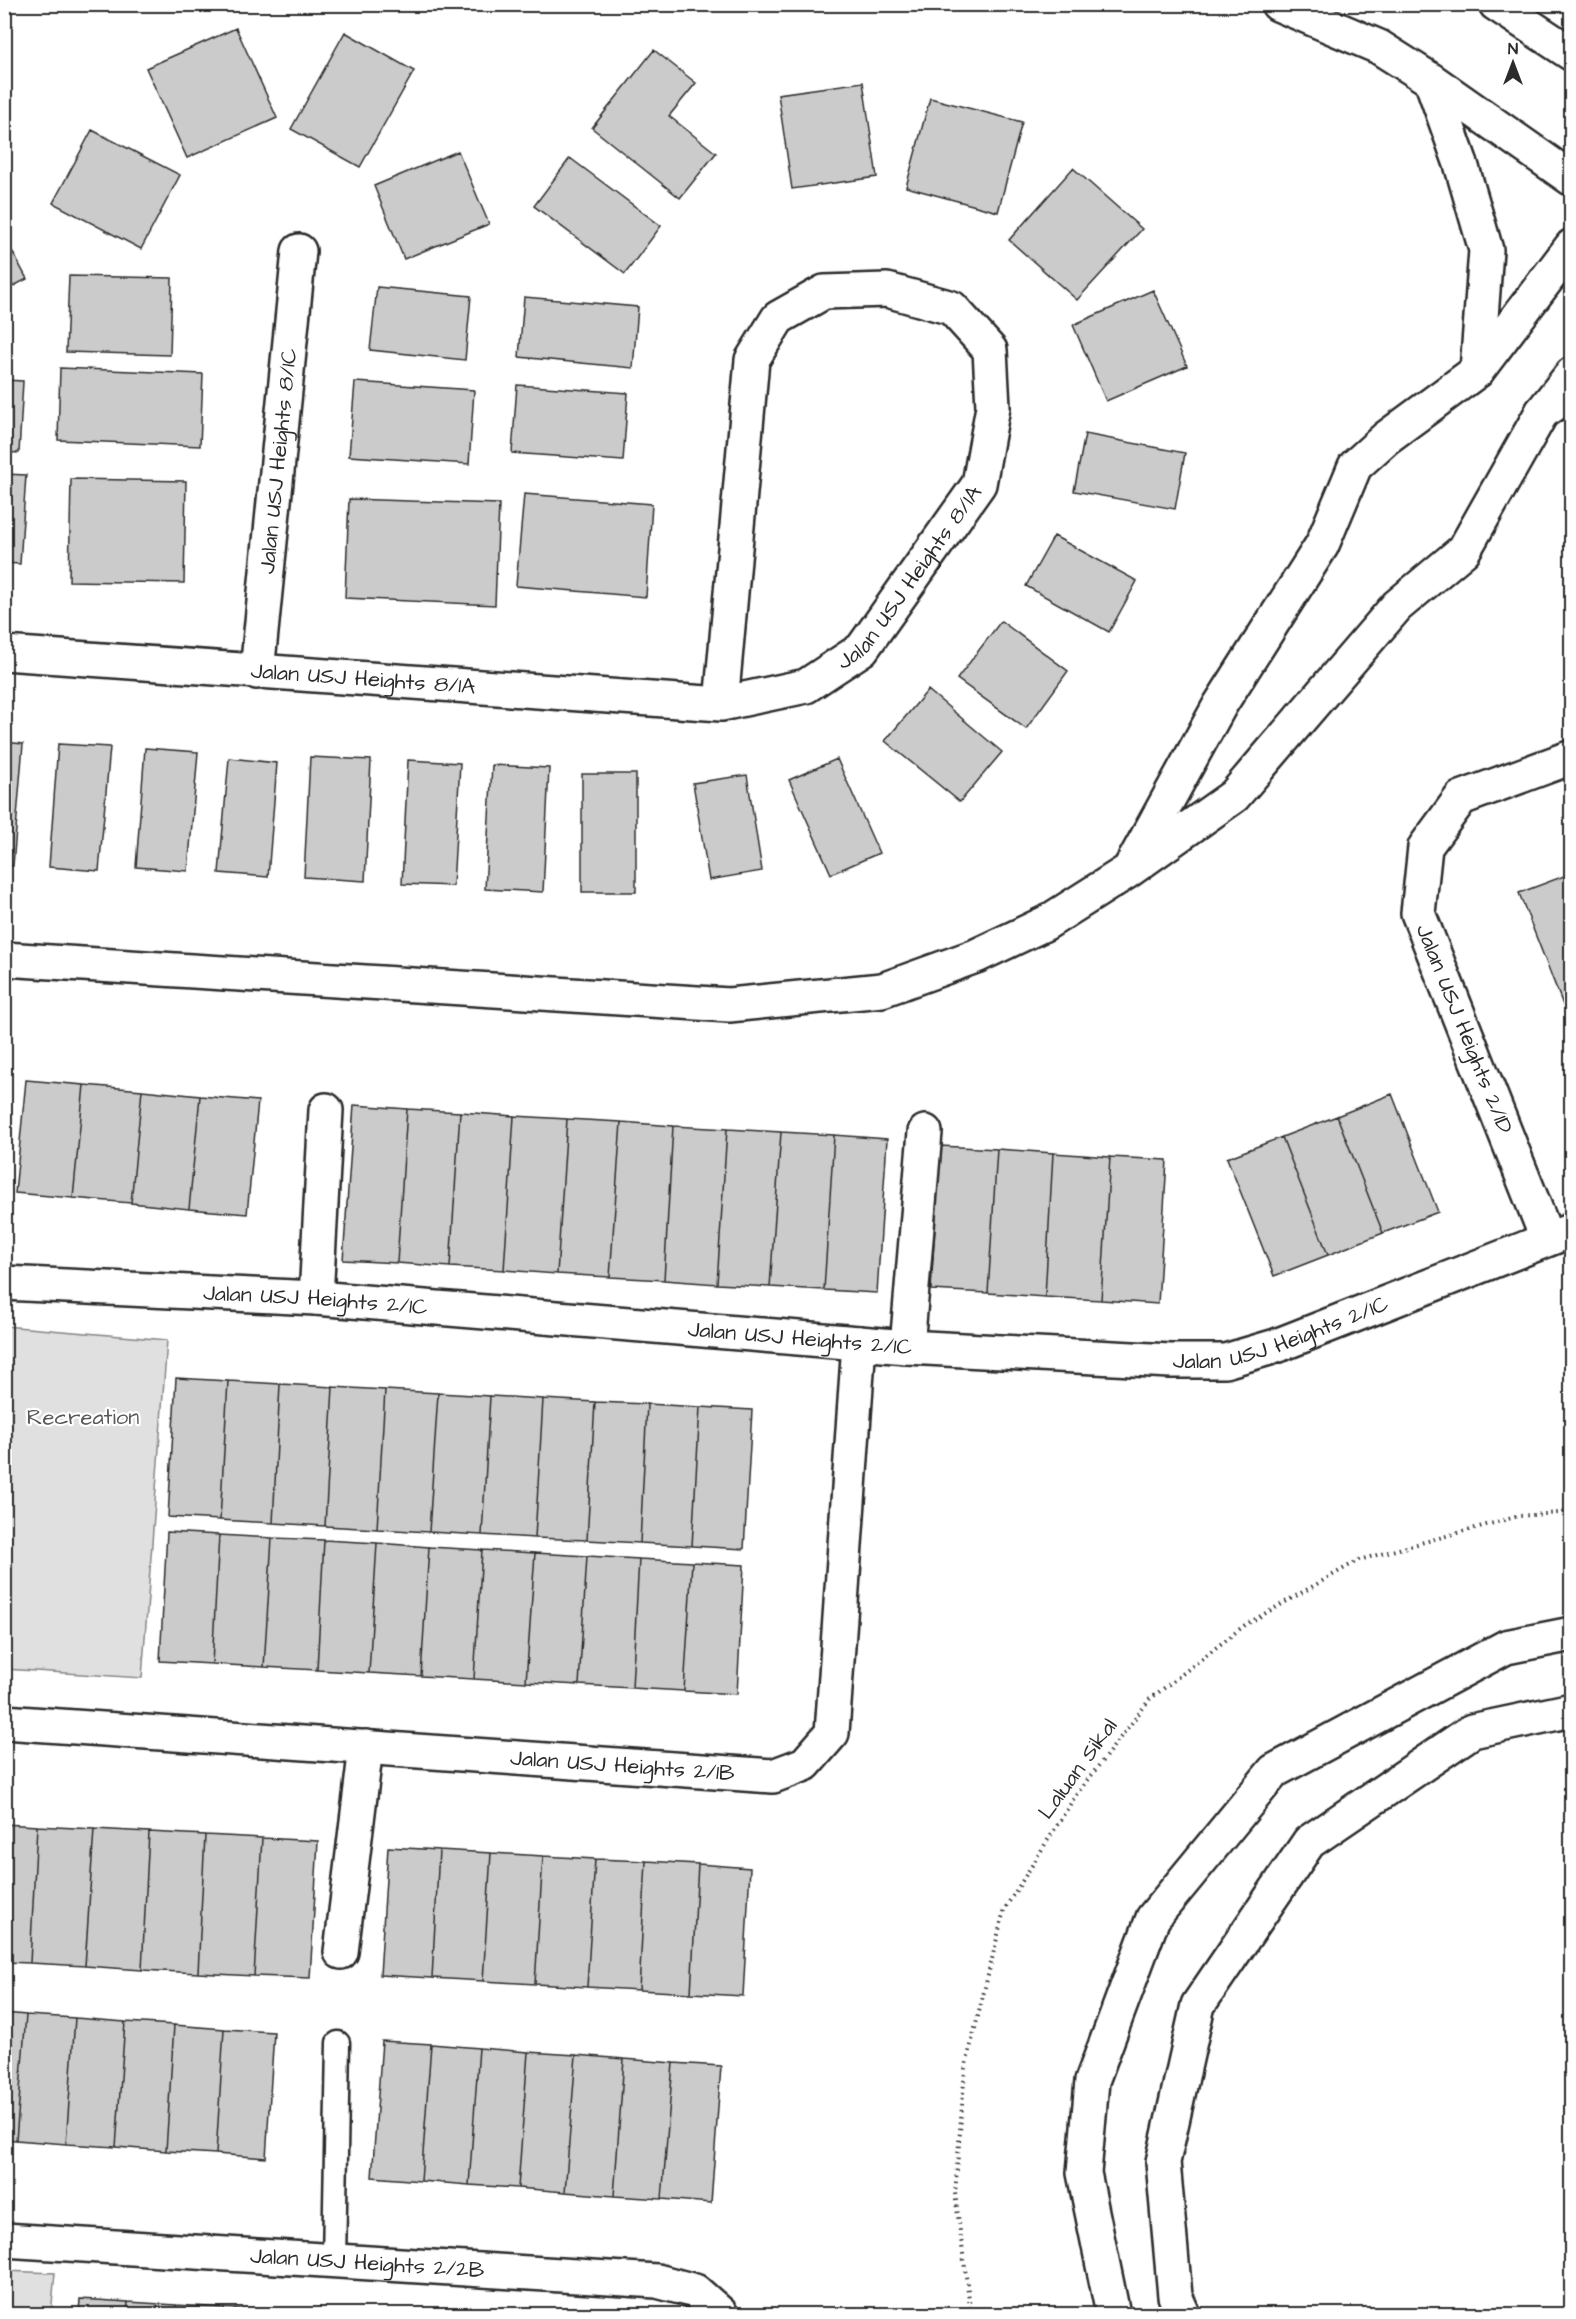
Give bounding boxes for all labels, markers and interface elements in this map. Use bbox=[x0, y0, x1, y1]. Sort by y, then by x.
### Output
north arrow bbox=[1483, 33, 1543, 93]
text: N bbox=[1508, 38, 1518, 60]
street label: Jalan USJ Heights 8/1C bbox=[251, 346, 305, 575]
street label: Jalan USJ Heights 8/1A bbox=[831, 479, 989, 677]
street label: Jalan USJ Heights 8/1A bbox=[250, 655, 476, 702]
street label: Jalan USJ Heights 2/1D bbox=[1407, 920, 1520, 1139]
street label: Jalan USJ Heights 2/1C bbox=[203, 1277, 429, 1323]
street label: Jalan USJ Heights 2/1C bbox=[1173, 1288, 1393, 1377]
street label: Jalan USJ Heights 2/1C bbox=[687, 1313, 914, 1363]
park label: Recreation bbox=[27, 1402, 139, 1433]
street label: Laluan Sikal bbox=[1031, 1712, 1125, 1826]
street label: Jalan USJ Heights 2/1B bbox=[509, 1742, 736, 1789]
street label: Jalan USJ Heights 2/2B bbox=[249, 2240, 486, 2286]

